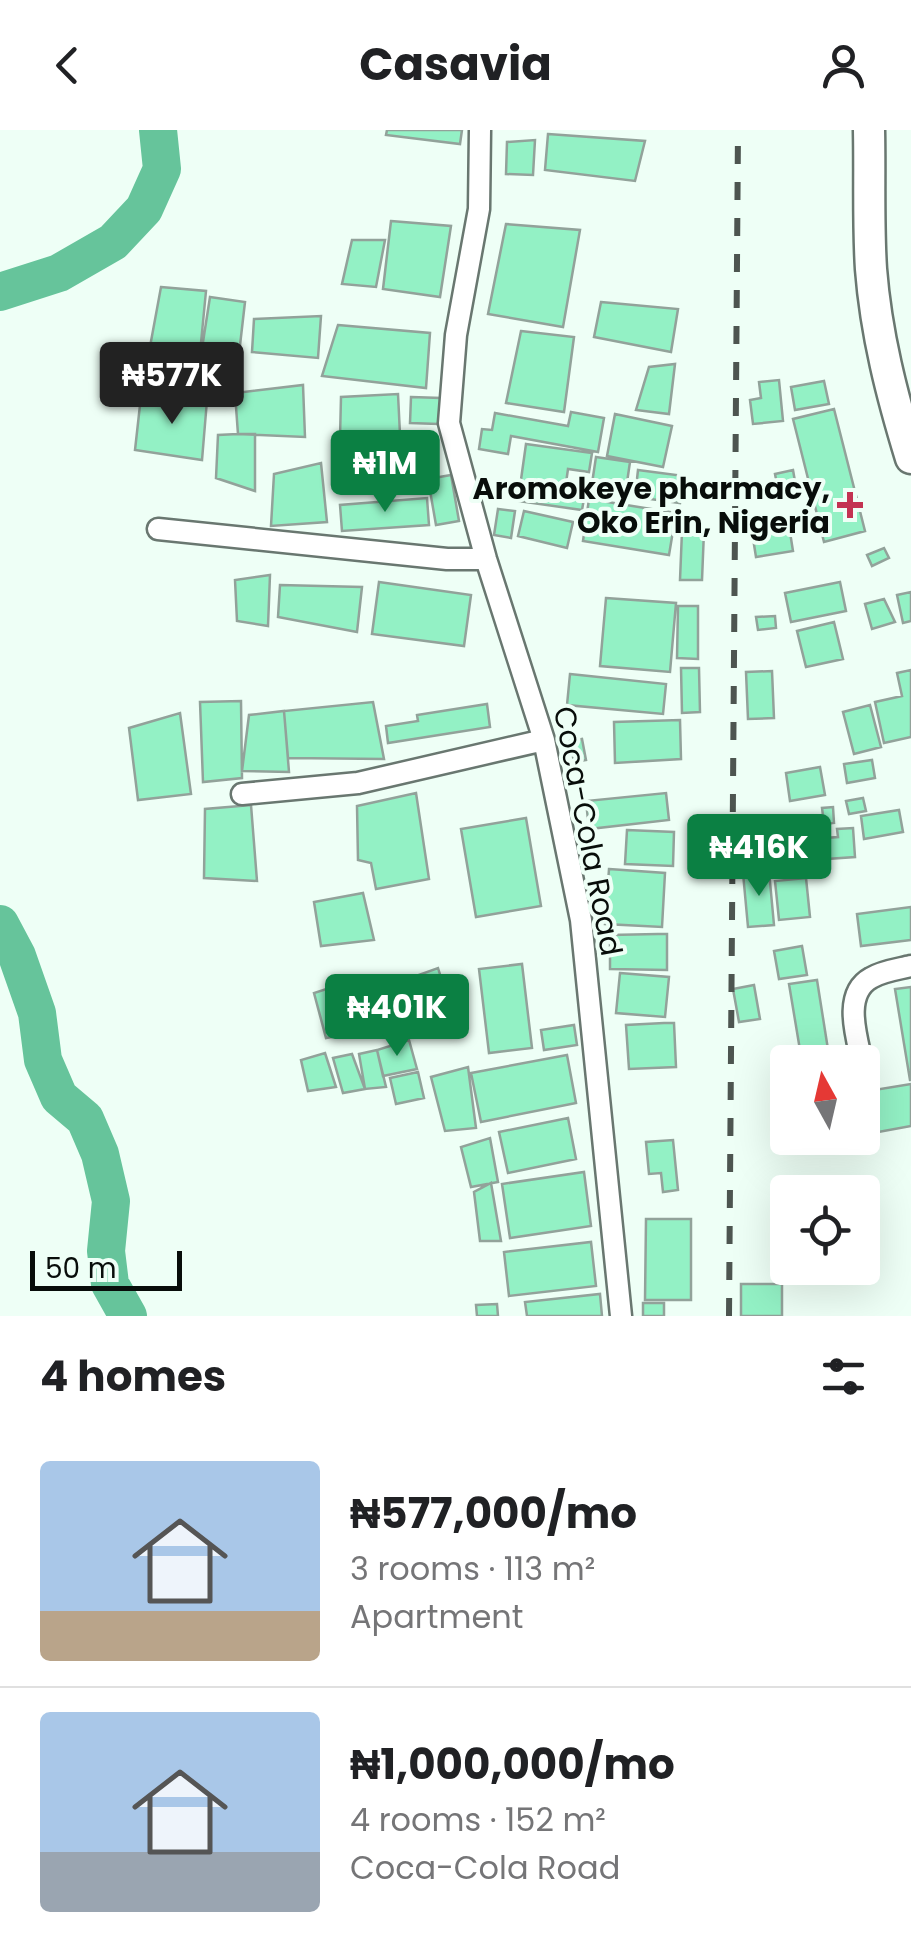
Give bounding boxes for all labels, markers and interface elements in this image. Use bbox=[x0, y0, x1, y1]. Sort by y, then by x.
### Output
text: Casavia bbox=[359, 33, 552, 96]
icon: back bbox=[40, 38, 95, 93]
icon: person bbox=[816, 38, 871, 93]
pin: ₦577K bbox=[102, 342, 242, 427]
text: ₦577K bbox=[122, 352, 222, 397]
pin: ₦1M bbox=[337, 430, 433, 515]
text: ₦1M bbox=[353, 440, 417, 485]
place label: Aromokeye pharmacy, Oko Erin, Nigeria bbox=[473, 467, 830, 544]
marker: Aromokeye pharmacy, Oko Erin, Nigeria bbox=[839, 494, 861, 516]
street label: Coca-Cola Road bbox=[543, 703, 633, 959]
pin: ₦416K bbox=[689, 814, 829, 899]
text: ₦416K bbox=[709, 824, 809, 869]
pin: ₦401K bbox=[327, 974, 467, 1059]
text: ₦401K bbox=[347, 984, 447, 1029]
north arrow bbox=[770, 1045, 880, 1155]
map controls bbox=[770, 1045, 880, 1285]
button: locate bbox=[770, 1175, 880, 1285]
scale bar bbox=[30, 1246, 182, 1290]
text: 50 m bbox=[45, 1249, 116, 1288]
text: 4 homes bbox=[40, 1347, 226, 1406]
icon: filters bbox=[816, 1349, 871, 1404]
text: ₦577,000/mo bbox=[350, 1484, 637, 1543]
icon: home bbox=[120, 1501, 240, 1621]
text: 3 rooms · 113 m² bbox=[350, 1546, 595, 1591]
text: Apartment bbox=[350, 1594, 523, 1639]
text: ₦1,000,000/mo bbox=[350, 1735, 675, 1794]
icon: home bbox=[120, 1752, 240, 1872]
text: 4 rooms · 152 m² bbox=[350, 1797, 606, 1842]
text: Coca-Cola Road bbox=[350, 1845, 620, 1890]

